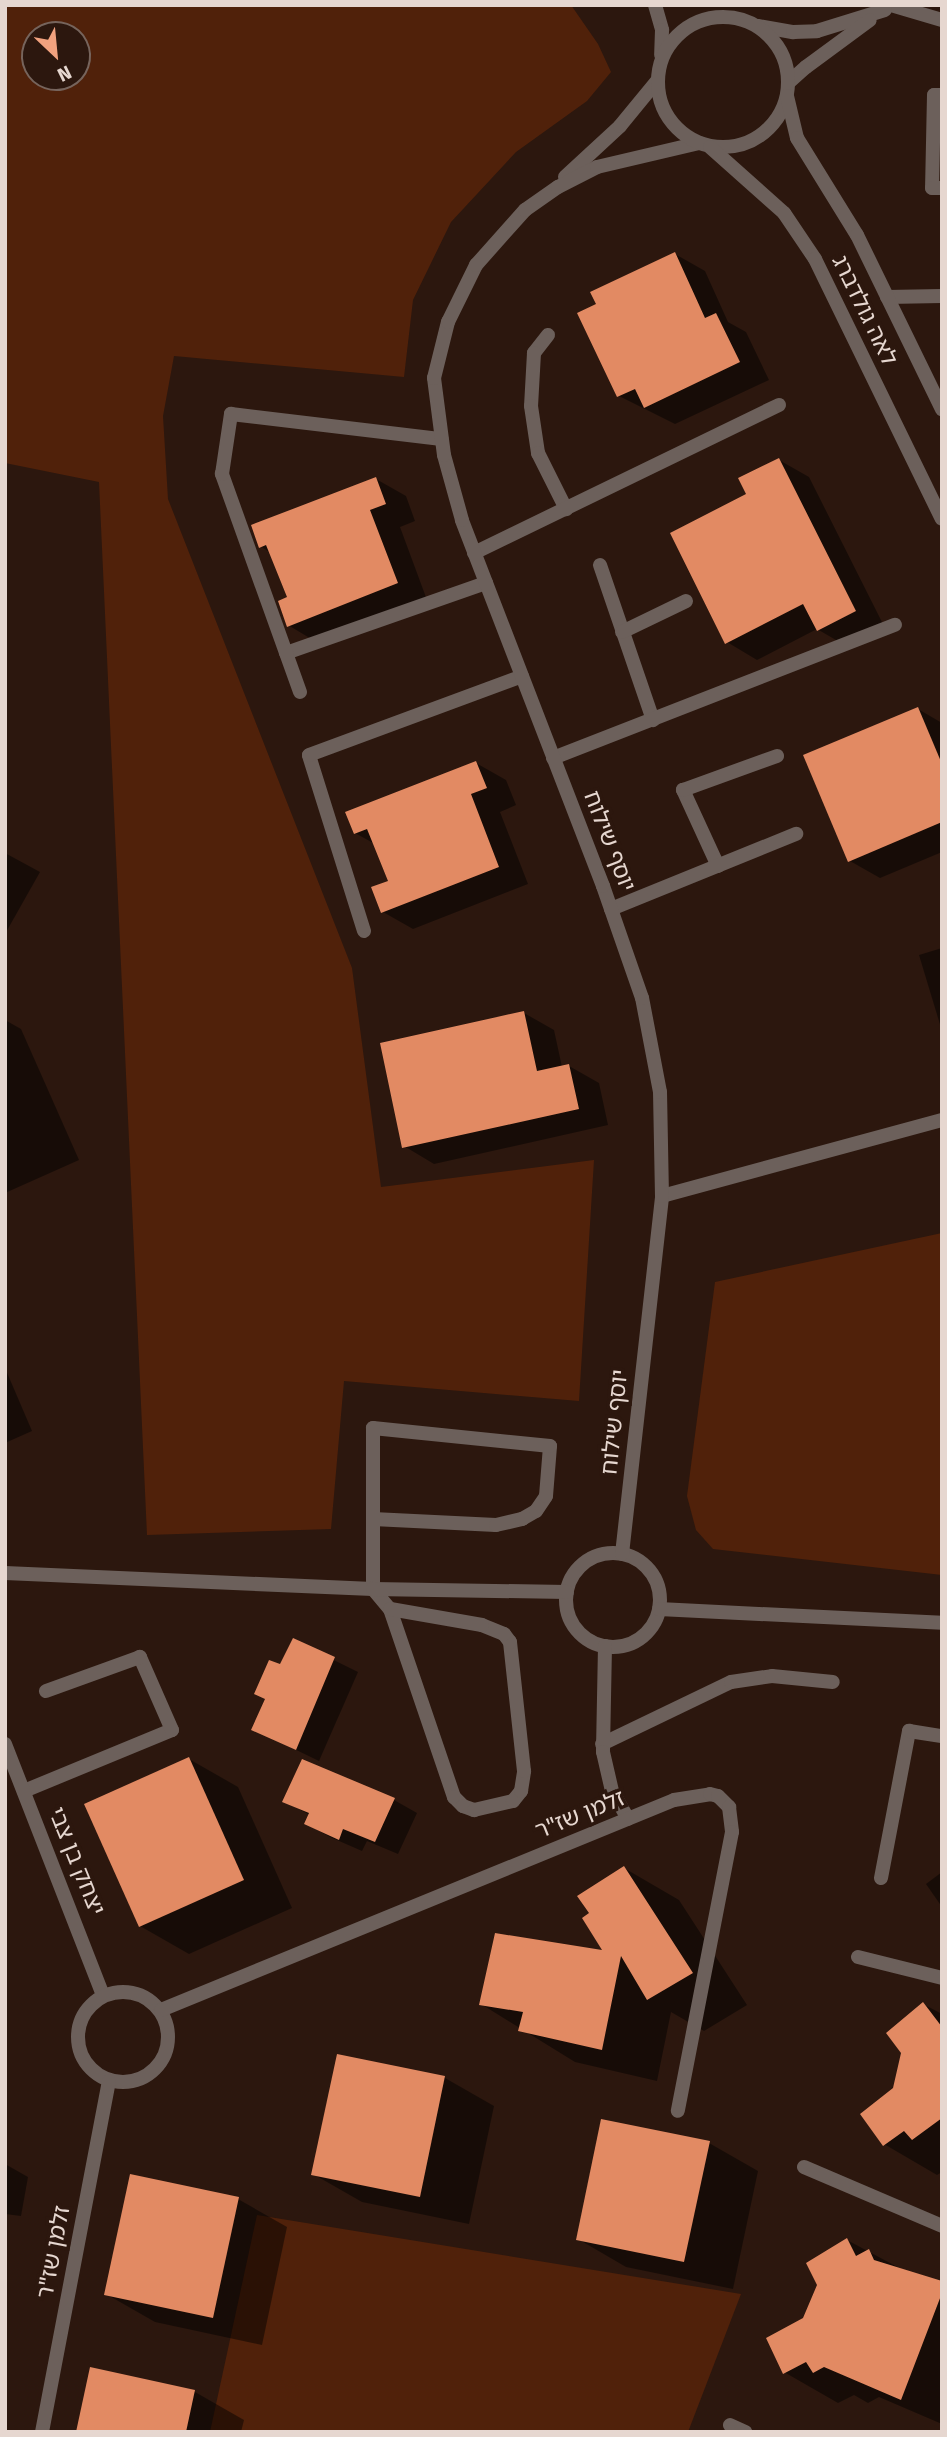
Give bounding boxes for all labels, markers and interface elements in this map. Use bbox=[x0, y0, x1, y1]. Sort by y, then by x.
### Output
north arrow bbox=[21, 21, 91, 91]
text: N bbox=[54, 60, 75, 87]
street label: לאה גולדברג bbox=[826, 250, 904, 370]
street label: יוסף שילוח bbox=[578, 787, 642, 895]
street label: יוסף שילוח bbox=[595, 1368, 633, 1476]
street label: זלמן שז"ר bbox=[531, 1784, 629, 1844]
street label: יצחק בן צבי bbox=[43, 1803, 111, 1919]
street label: זלמן שז"ר bbox=[30, 2203, 76, 2301]

